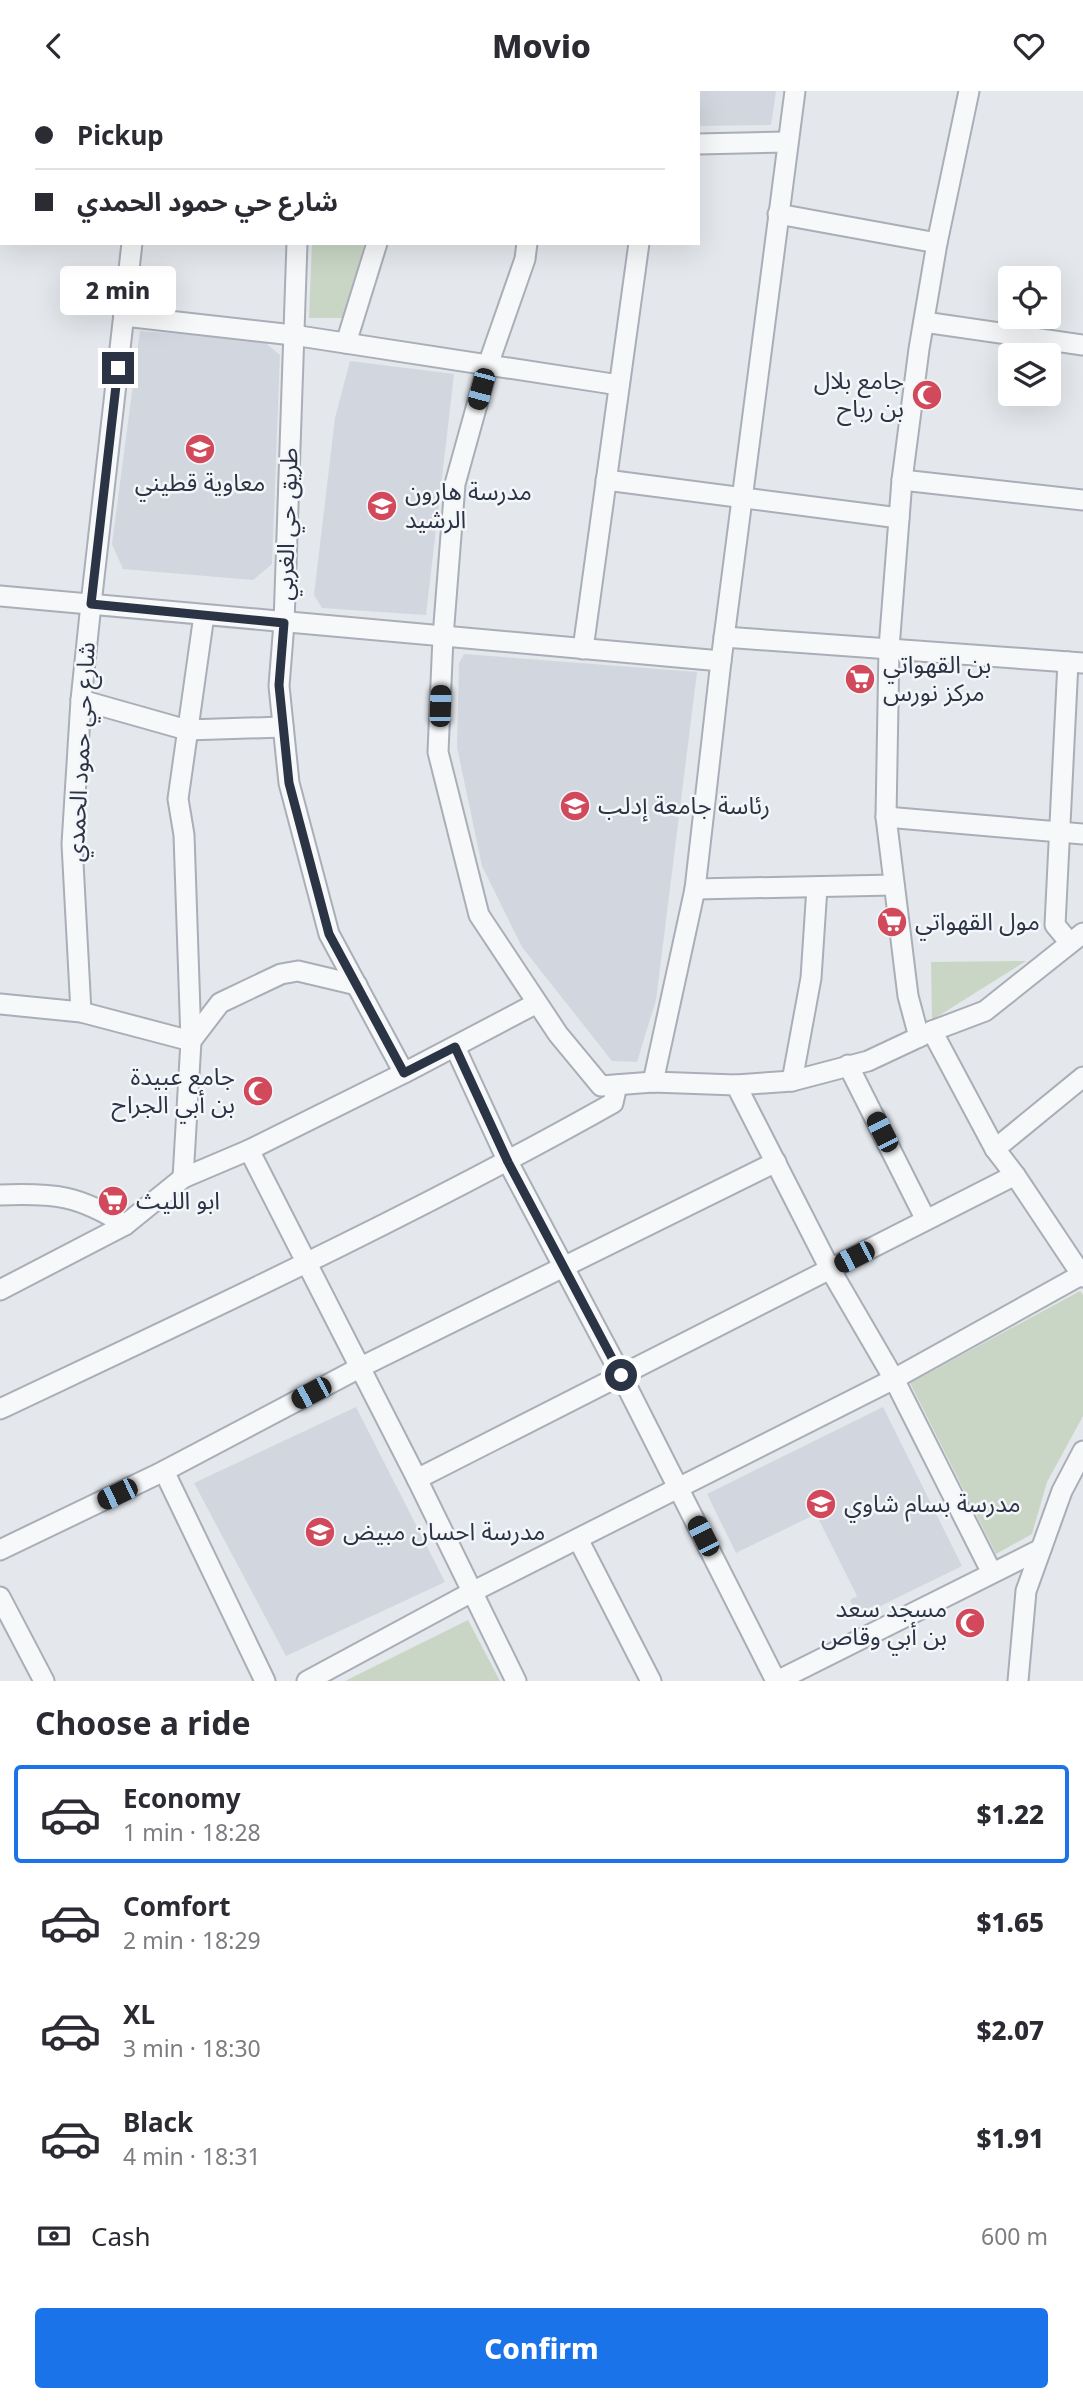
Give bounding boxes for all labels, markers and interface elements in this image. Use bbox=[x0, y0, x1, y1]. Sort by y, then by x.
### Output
text: Movio bbox=[492, 24, 591, 67]
icon: back bbox=[35, 27, 73, 65]
icon: heart bbox=[1010, 27, 1048, 65]
text: Pickup bbox=[77, 117, 164, 153]
text: شارع حي حمود الحمدي bbox=[77, 183, 338, 219]
map controls bbox=[998, 266, 1061, 406]
button: locate bbox=[998, 266, 1061, 329]
callout: 2 min bbox=[60, 267, 176, 315]
text: 2 min bbox=[86, 274, 150, 306]
button: layers bbox=[998, 343, 1061, 406]
route end bbox=[102, 352, 134, 384]
place label: جامع بلال بن رباح bbox=[814, 363, 904, 426]
car bbox=[466, 366, 497, 412]
mosque icon: جامع بلال بن رباح bbox=[910, 378, 944, 412]
school or university icon: معاوية قطيني bbox=[183, 432, 217, 466]
street label: طريق حي الغربي bbox=[266, 447, 308, 601]
place label: معاوية قطيني bbox=[135, 465, 265, 502]
place label: مدرسة هارون الرشيد bbox=[405, 474, 532, 535]
school or university icon: مدرسة هارون الرشيد bbox=[365, 489, 399, 523]
street label: شارع حي حمود الحمدي bbox=[57, 641, 105, 863]
place label: بن القهواتي مركز نورس bbox=[883, 647, 991, 708]
supermarket icon: بن القهواتي مركز نورس bbox=[843, 662, 877, 696]
car bbox=[429, 685, 452, 727]
place label: رئاسة جامعة إدلب bbox=[598, 788, 770, 822]
school or university icon: رئاسة جامعة إدلب bbox=[558, 789, 592, 823]
place label: مول القهواتي bbox=[915, 904, 1040, 941]
supermarket icon: مول القهواتي bbox=[875, 905, 909, 939]
place label: جامع عبيدة بن أبي الجراح bbox=[112, 1059, 235, 1124]
mosque icon: جامع عبيدة بن أبي الجراح bbox=[241, 1074, 275, 1108]
car bbox=[864, 1109, 901, 1155]
place label: ابو الليث bbox=[136, 1183, 220, 1216]
supermarket icon: ابو الليث bbox=[96, 1184, 130, 1218]
car bbox=[831, 1238, 878, 1276]
route start bbox=[605, 1359, 637, 1391]
car bbox=[288, 1374, 335, 1412]
car bbox=[94, 1475, 141, 1513]
place label: مدرسة بسام شاوي bbox=[844, 1486, 1021, 1523]
school or university icon: مدرسة بسام شاوي bbox=[804, 1487, 838, 1521]
car bbox=[685, 1513, 722, 1559]
place label: مدرسة احسان مبيض bbox=[343, 1514, 545, 1547]
school or university icon: مدرسة احسان مبيض bbox=[303, 1515, 337, 1549]
place label: مسجد سعد بن أبي وقاص bbox=[821, 1591, 947, 1656]
mosque icon: مسجد سعد بن أبي وقاص bbox=[953, 1606, 987, 1640]
text: Choose a ride bbox=[35, 1701, 251, 1744]
text: Economy bbox=[123, 1780, 241, 1816]
icon: car bbox=[39, 1783, 102, 1846]
text: $1.22 bbox=[977, 1796, 1044, 1832]
text: 1 min · 18:28 bbox=[123, 1816, 261, 1848]
text: Comfort bbox=[123, 1888, 231, 1924]
icon: car bbox=[39, 1891, 102, 1954]
text: $1.65 bbox=[977, 1904, 1044, 1940]
text: 2 min · 18:29 bbox=[123, 1924, 261, 1956]
text: XL bbox=[123, 1996, 155, 2032]
icon: car bbox=[39, 1999, 102, 2062]
text: $2.07 bbox=[977, 2012, 1044, 2048]
text: 3 min · 18:30 bbox=[123, 2032, 261, 2064]
text: Black bbox=[123, 2104, 193, 2140]
icon: car bbox=[39, 2107, 102, 2170]
text: $1.91 bbox=[977, 2120, 1044, 2156]
text: 4 min · 18:31 bbox=[123, 2140, 261, 2172]
icon: cash bbox=[35, 2217, 73, 2255]
text: Cash bbox=[91, 2218, 151, 2254]
text: 600 m bbox=[981, 2220, 1048, 2252]
button: Confirm bbox=[35, 2308, 1048, 2388]

